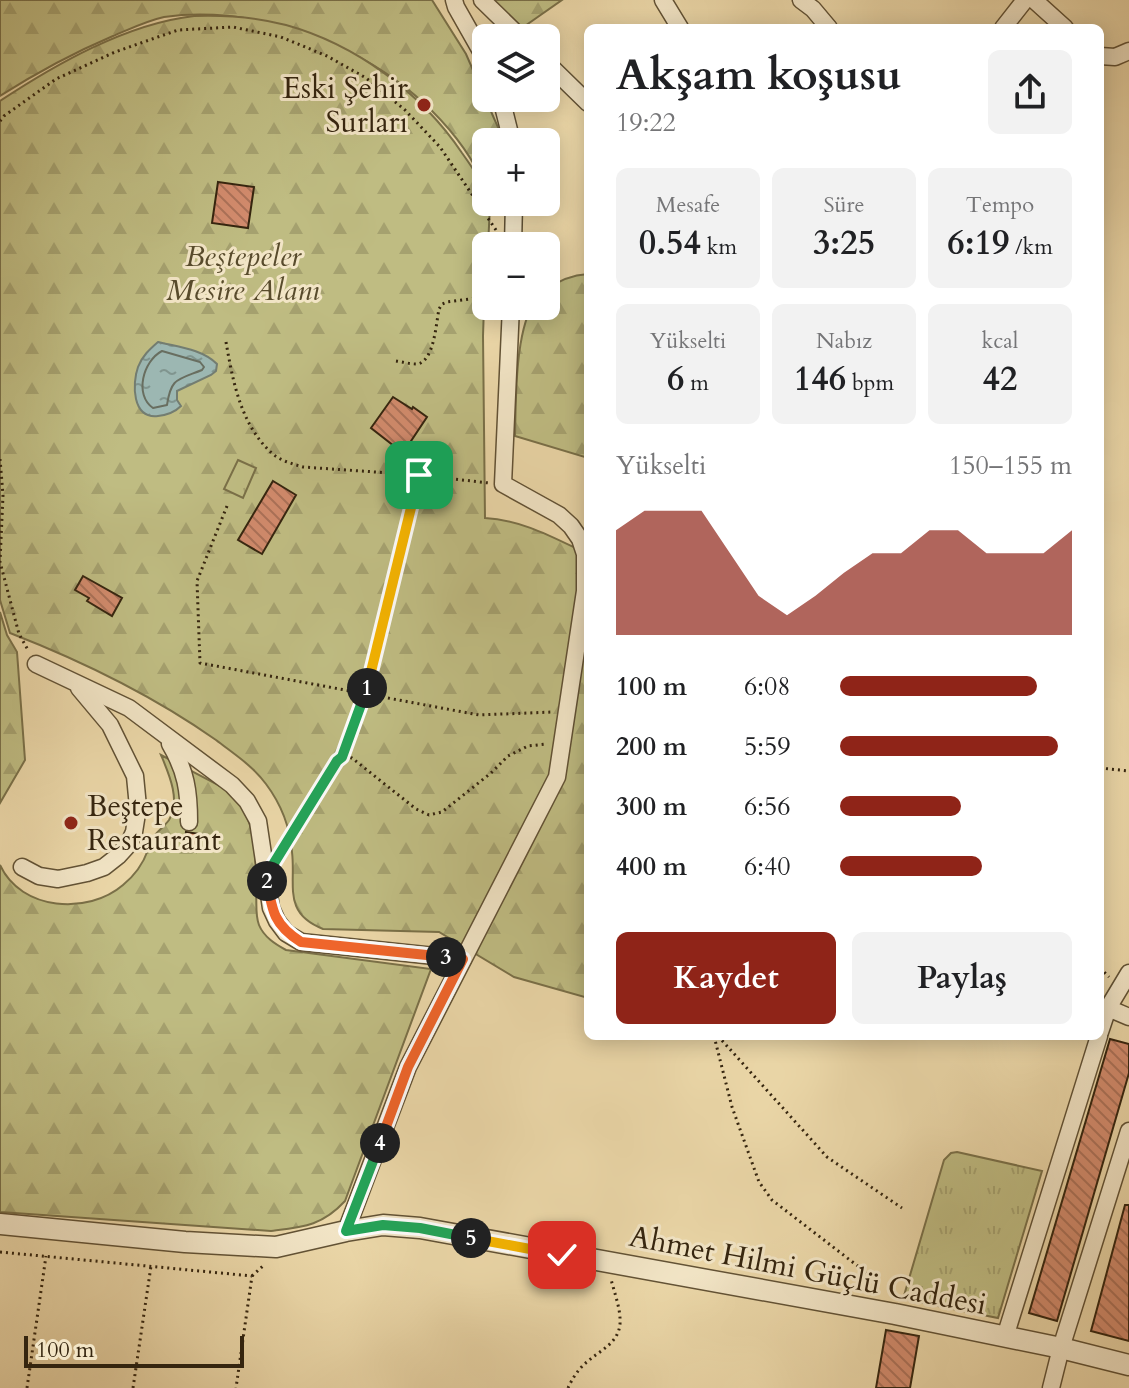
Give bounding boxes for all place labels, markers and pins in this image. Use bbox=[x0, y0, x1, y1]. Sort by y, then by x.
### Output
place label: Eski Şehir Surları bbox=[282, 68, 408, 143]
marker: Eski Şehir Surları bbox=[415, 96, 433, 114]
pin bbox=[385, 441, 453, 509]
pin: 1 bbox=[347, 668, 387, 708]
place label: Beştepe Restaurant bbox=[87, 786, 221, 861]
marker: Beştepe Restaurant bbox=[62, 814, 80, 832]
pin: 2 bbox=[247, 861, 287, 901]
pin: 3 bbox=[426, 937, 466, 977]
pin: 4 bbox=[360, 1123, 400, 1163]
pin: 5 bbox=[451, 1218, 491, 1258]
pin bbox=[528, 1221, 596, 1289]

